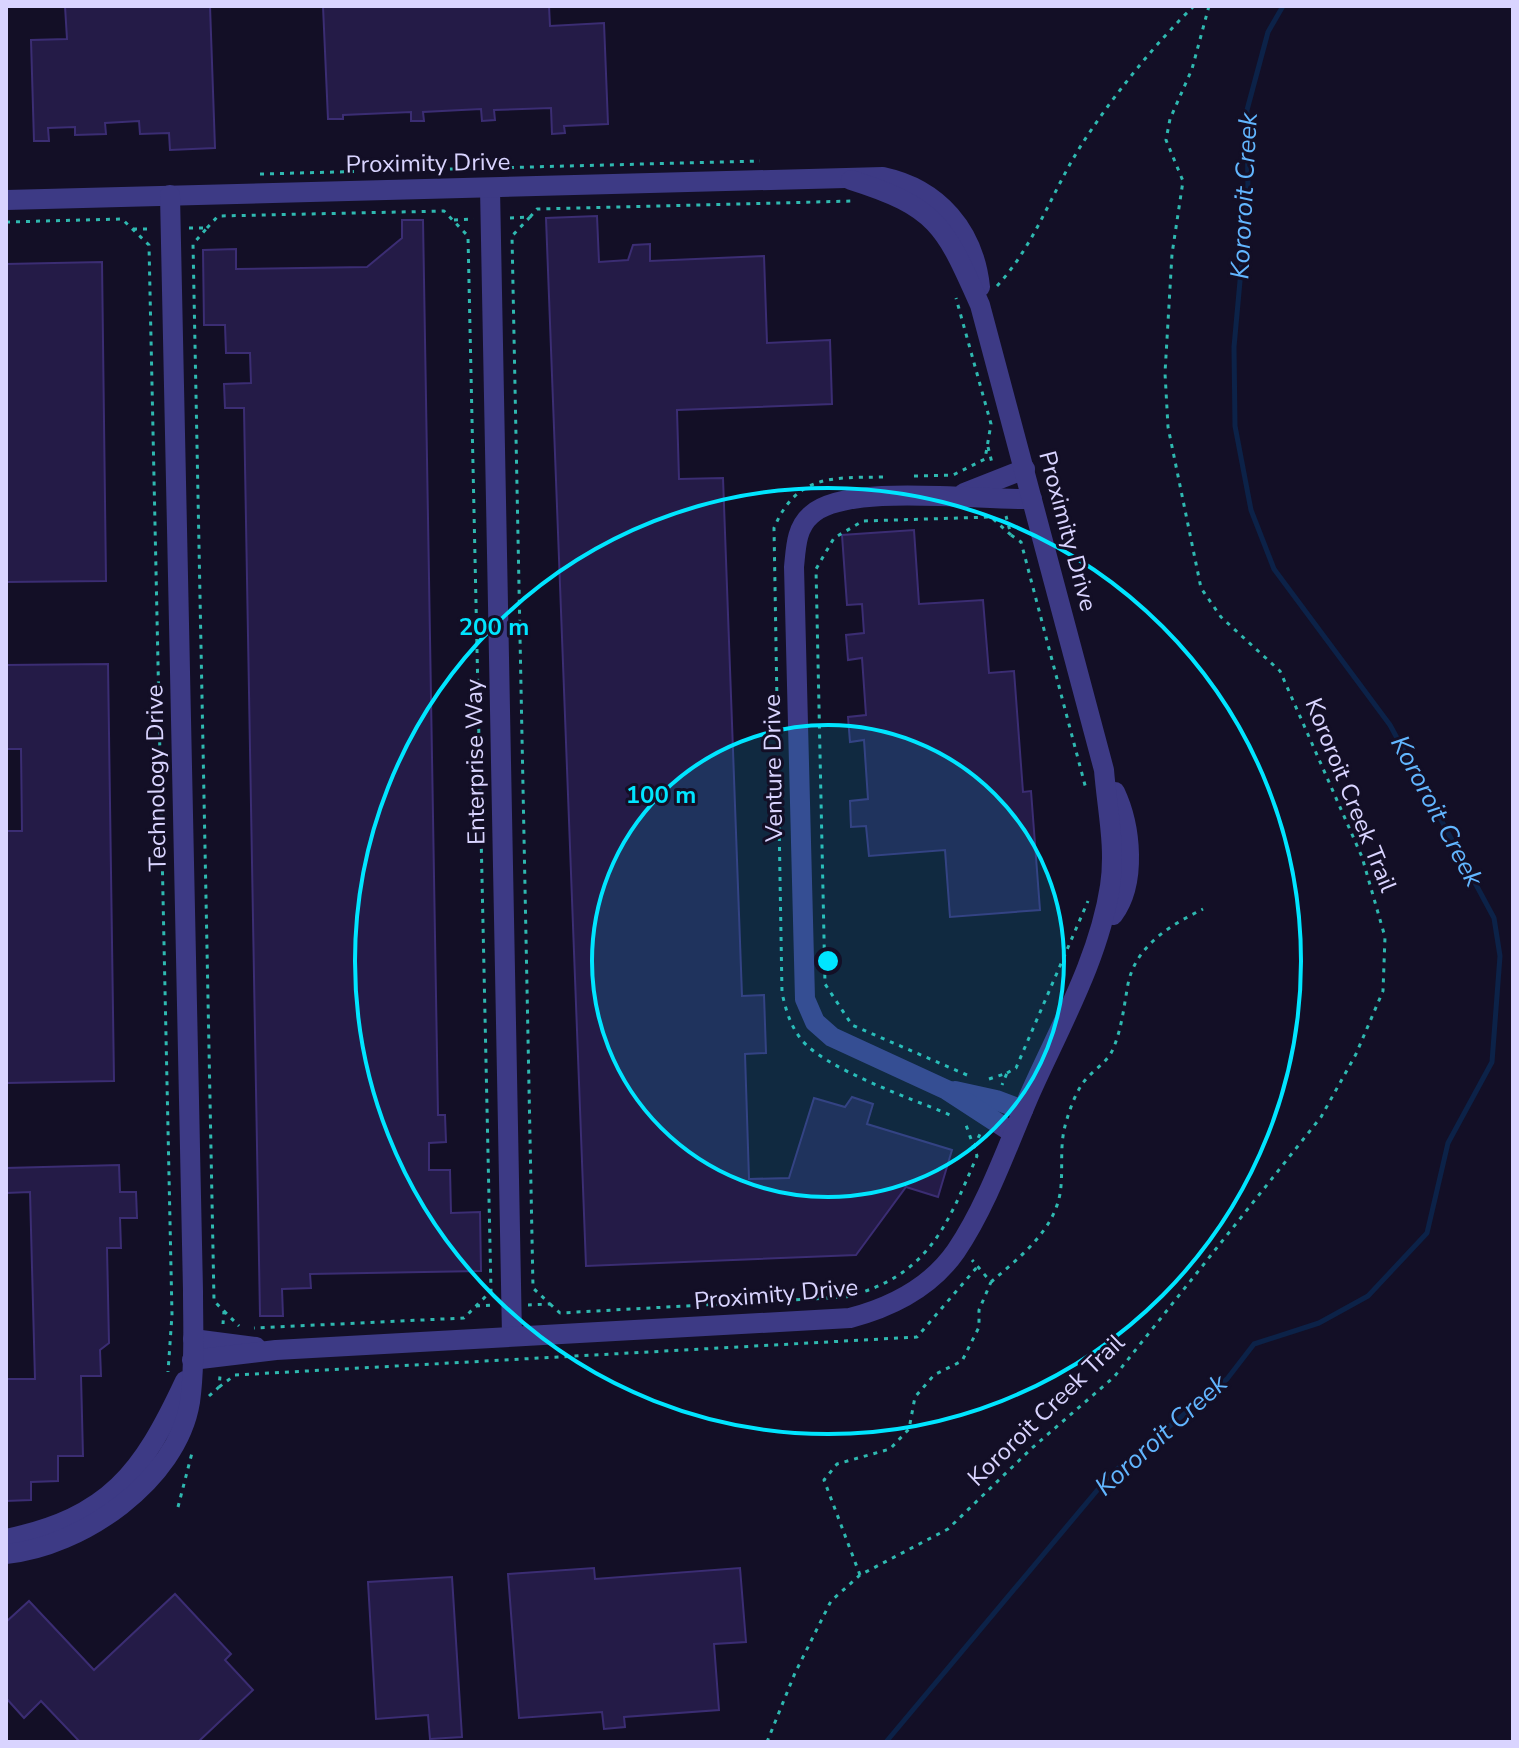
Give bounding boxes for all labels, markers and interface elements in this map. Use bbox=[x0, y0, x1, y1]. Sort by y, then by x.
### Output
water label: Kororoit Creek bbox=[1222, 111, 1266, 280]
street label: Proximity Drive bbox=[345, 146, 511, 180]
street label: Proximity Drive bbox=[1031, 447, 1105, 615]
text: 200 m bbox=[459, 611, 529, 643]
street label: Enterprise Way bbox=[458, 678, 492, 845]
street label: Technology Drive bbox=[138, 684, 174, 872]
street label: Kororoit Creek Trail bbox=[1297, 693, 1405, 897]
street label: Venture Drive bbox=[756, 694, 790, 843]
water label: Kororoit Creek bbox=[1382, 729, 1492, 894]
text: 100 m bbox=[626, 779, 696, 811]
centre of rings bbox=[814, 947, 842, 975]
street label: Proximity Drive bbox=[693, 1271, 859, 1317]
street label: Kororoit Creek Trail bbox=[961, 1327, 1131, 1493]
water label: Kororoit Creek bbox=[1087, 1366, 1235, 1504]

